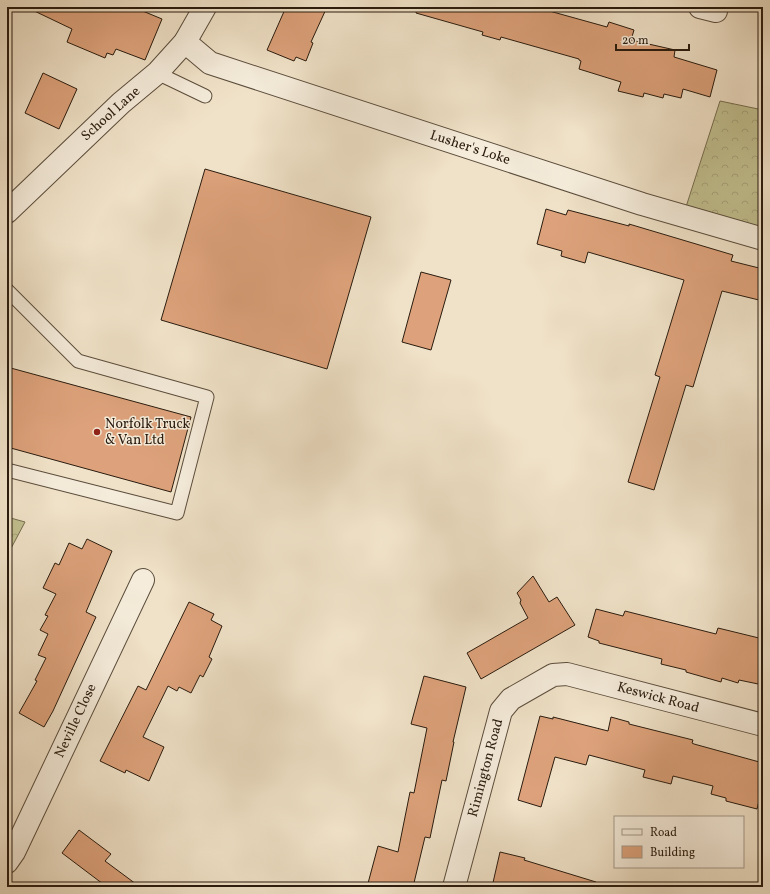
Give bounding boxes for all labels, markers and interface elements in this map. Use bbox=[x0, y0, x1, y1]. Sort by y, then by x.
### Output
scale bar bbox=[616, 26, 689, 52]
text: 20 m bbox=[622, 33, 649, 49]
street label: School Lane bbox=[77, 82, 145, 146]
street label: Lusher's Loke bbox=[427, 126, 513, 170]
place label: Norfolk Truck & Van Ltd bbox=[105, 415, 190, 450]
marker: Norfolk Truck & Van Ltd bbox=[92, 427, 102, 437]
street label: Keswick Road bbox=[615, 678, 701, 718]
street label: Neville Close bbox=[51, 681, 102, 761]
street label: Rimington Road bbox=[464, 717, 508, 819]
legend bbox=[614, 816, 744, 868]
text: Road bbox=[650, 825, 677, 841]
text: Building bbox=[650, 845, 695, 861]

